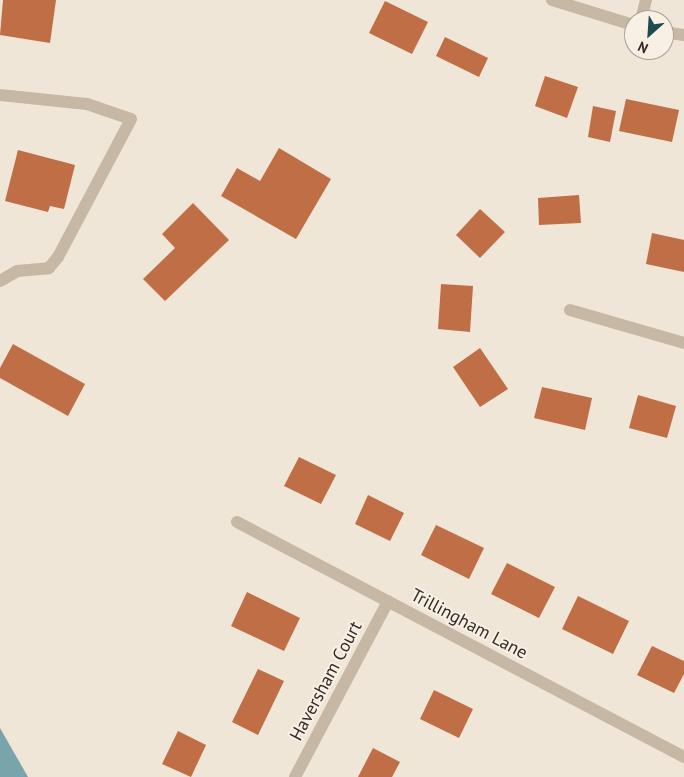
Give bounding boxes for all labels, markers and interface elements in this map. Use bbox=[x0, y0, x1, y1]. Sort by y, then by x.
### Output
north arrow bbox=[624, 10, 674, 60]
text: N bbox=[635, 37, 651, 58]
street label: Trillingham Lane bbox=[407, 584, 531, 664]
street label: Haversham Court bbox=[285, 618, 367, 744]

